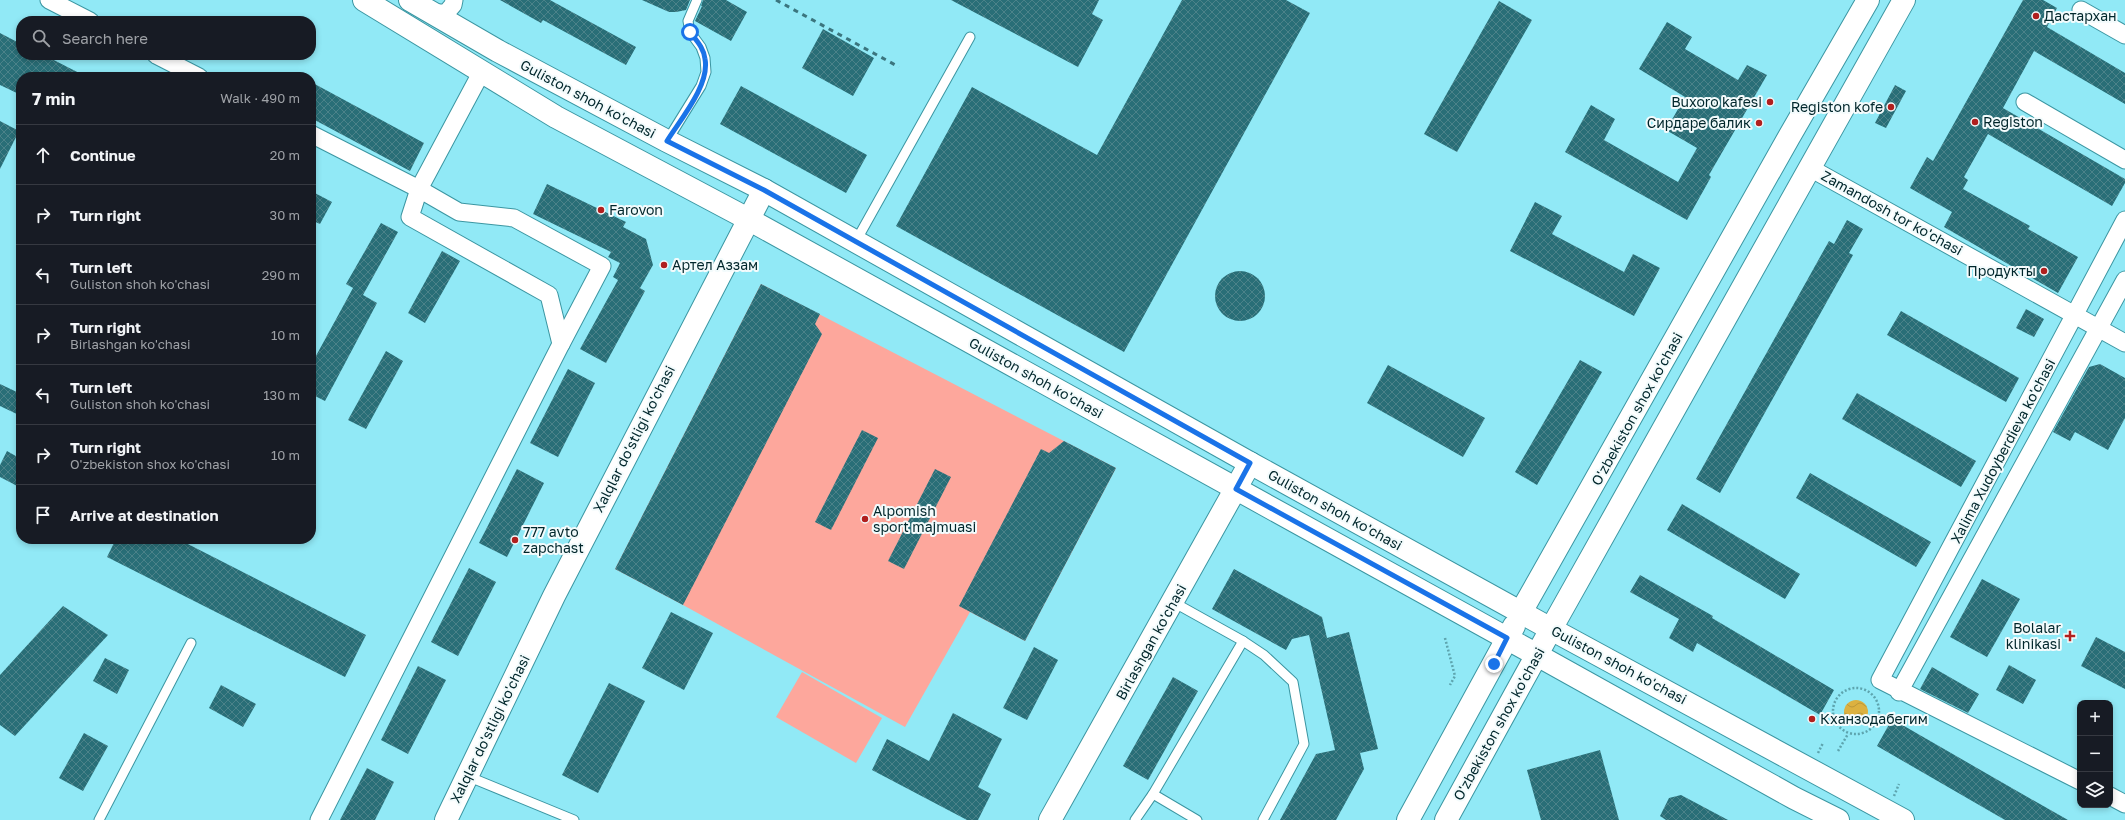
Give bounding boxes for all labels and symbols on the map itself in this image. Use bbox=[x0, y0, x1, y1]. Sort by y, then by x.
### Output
place label: Дастархан bbox=[2044, 7, 2117, 24]
marker: Дастархан bbox=[2031, 11, 2041, 21]
route start bbox=[681, 23, 699, 41]
street label: Guliston shoh ko'chasi bbox=[518, 56, 659, 141]
place label: Buxoro kafesi bbox=[1671, 93, 1762, 110]
marker: Buxoro kafesi bbox=[1765, 97, 1775, 107]
place label: Registon kofe bbox=[1791, 98, 1883, 115]
marker: Registon kofe bbox=[1886, 102, 1896, 112]
place label: Registon bbox=[1983, 113, 2043, 130]
place label: Сирдаре балик bbox=[1647, 114, 1751, 131]
marker: Registon bbox=[1970, 117, 1980, 127]
marker: Сирдаре балик bbox=[1754, 118, 1764, 128]
street label: Zamandosh tor ko'chasi bbox=[1819, 167, 1966, 259]
place label: Farovon bbox=[609, 201, 663, 218]
marker: Farovon bbox=[596, 205, 606, 215]
place label: Артел Аззам bbox=[672, 256, 758, 273]
marker: Артел Аззам bbox=[659, 260, 669, 270]
place label: Продукты bbox=[1967, 262, 2036, 279]
marker: Продукты bbox=[2039, 266, 2049, 276]
street label: O'zbekiston shox ko'chasi bbox=[1587, 329, 1686, 488]
street label: Guliston shoh ko'chasi bbox=[966, 334, 1106, 422]
street label: Xalima Xudoyberdieva ko'chasi bbox=[1947, 356, 2058, 546]
street label: Xalqlar do'stligi ko'chasi bbox=[589, 363, 678, 515]
street label: Guliston shoh ko'chasi bbox=[1265, 466, 1405, 554]
place label: Alpomish sport majmuasi bbox=[873, 502, 976, 535]
marker: Alpomish sport majmuasi bbox=[860, 514, 870, 524]
place label: 777 avto zapchast bbox=[523, 523, 584, 556]
marker: 777 avto zapchast bbox=[510, 535, 520, 545]
street label: Birlashgan ko'chasi bbox=[1112, 581, 1189, 703]
place label: Bolalar klinikasi bbox=[2006, 619, 2062, 652]
street label: Guliston shoh ko'chasi bbox=[1549, 622, 1690, 707]
marker: Bolalar klinikasi bbox=[2064, 630, 2076, 642]
street label: O'zbekiston shox ko'chasi bbox=[1449, 644, 1548, 803]
street label: Xalqlar do'stligi ko'chasi bbox=[446, 652, 533, 806]
route end bbox=[1485, 655, 1503, 673]
place label: Кханзодабегим bbox=[1820, 710, 1928, 727]
marker: Кханзодабегим bbox=[1807, 714, 1817, 724]

